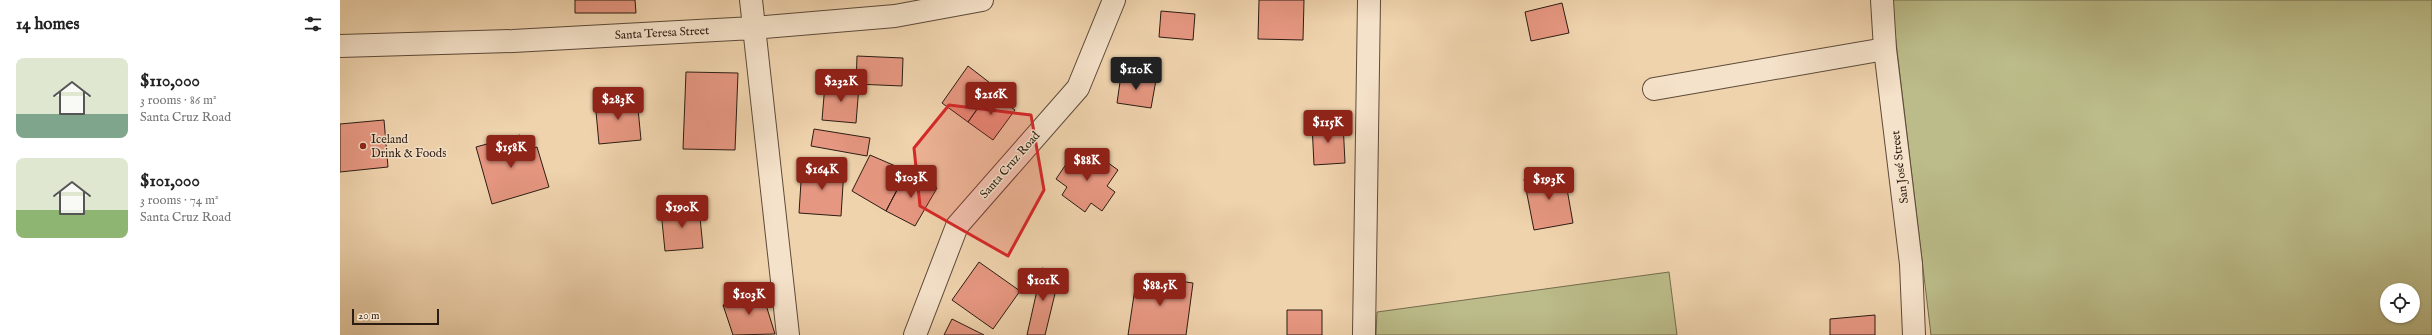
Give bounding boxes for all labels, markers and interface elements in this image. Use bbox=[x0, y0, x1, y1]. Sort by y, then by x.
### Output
icon: filters bbox=[302, 13, 324, 35]
text: 14 homes bbox=[16, 14, 79, 35]
street label: Santa Teresa Street bbox=[614, 23, 710, 43]
pin: $110K bbox=[1108, 57, 1164, 91]
text: $110K bbox=[1120, 61, 1152, 78]
pin: $232K bbox=[813, 69, 869, 103]
text: $110,000 bbox=[140, 71, 200, 92]
text: $232K bbox=[824, 73, 858, 90]
icon: home bbox=[48, 74, 96, 122]
pin: $216K bbox=[963, 82, 1019, 116]
text: $216K bbox=[974, 86, 1008, 103]
pin: $283K bbox=[590, 87, 646, 121]
text: $283K bbox=[602, 91, 634, 108]
text: 3 rooms · 86 m² bbox=[140, 92, 217, 109]
text: Santa Cruz Road bbox=[140, 109, 231, 126]
pin: $115K bbox=[1300, 110, 1356, 144]
text: $115K bbox=[1313, 114, 1344, 131]
street label: Santa Cruz Road bbox=[977, 128, 1044, 202]
street label: San José Street bbox=[1888, 129, 1913, 204]
place label: Iceland Drink & Foods bbox=[371, 132, 446, 161]
pin: $158K bbox=[483, 135, 539, 169]
text: $158K bbox=[495, 139, 527, 156]
marker: Iceland Drink & Foods bbox=[358, 141, 368, 151]
pin: $88K bbox=[1063, 148, 1111, 182]
text: $88K bbox=[1074, 152, 1100, 169]
pin: $164K bbox=[794, 157, 850, 191]
text: $164K bbox=[805, 161, 839, 178]
pin: $103K bbox=[883, 165, 939, 199]
pin: $193K bbox=[1521, 167, 1577, 201]
text: $103K bbox=[895, 169, 927, 186]
text: $101,000 bbox=[140, 171, 200, 192]
text: $193K bbox=[1533, 171, 1565, 188]
icon: home bbox=[48, 174, 96, 222]
text: 3 rooms · 74 m² bbox=[140, 192, 219, 209]
pin: $190K bbox=[654, 195, 710, 229]
text: $190K bbox=[665, 199, 699, 216]
text: Santa Cruz Road bbox=[140, 209, 231, 226]
pin: $101K bbox=[1015, 268, 1071, 302]
text: $101K bbox=[1027, 272, 1059, 289]
pin: $88.5K bbox=[1127, 273, 1193, 307]
text: $88.5K bbox=[1143, 277, 1177, 294]
pin: $103K bbox=[721, 282, 777, 316]
map controls bbox=[2380, 283, 2420, 323]
button: locate bbox=[2380, 283, 2420, 323]
text: $103K bbox=[733, 286, 765, 303]
scale bar bbox=[352, 307, 439, 326]
text: 20 m bbox=[358, 309, 379, 323]

